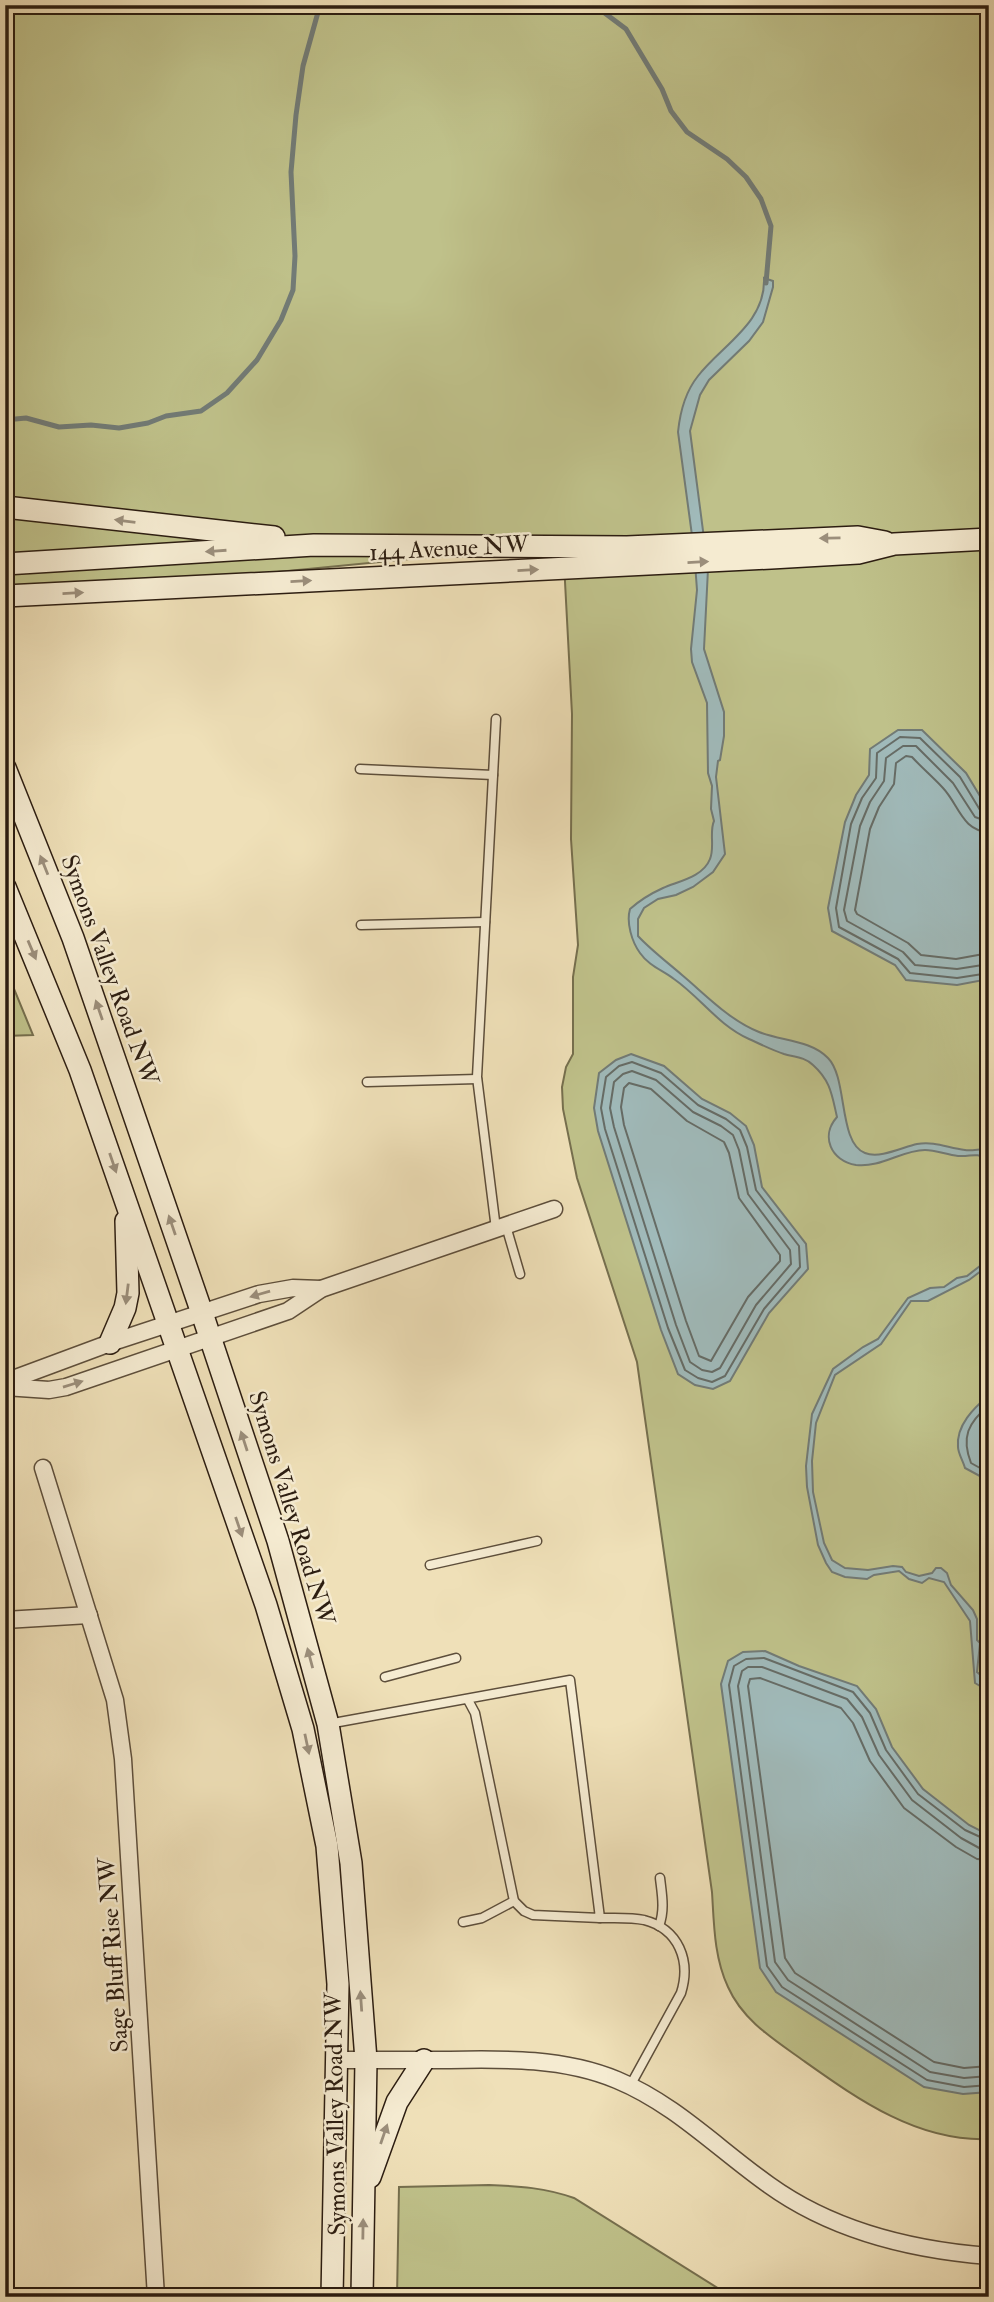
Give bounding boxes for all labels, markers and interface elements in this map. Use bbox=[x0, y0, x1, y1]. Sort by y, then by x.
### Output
one-way arrow bbox=[113, 515, 135, 526]
street label: 144 Avenue NW bbox=[368, 529, 531, 568]
one-way arrow bbox=[819, 532, 841, 543]
one-way arrow bbox=[205, 545, 227, 556]
one-way arrow bbox=[688, 556, 710, 567]
one-way arrow bbox=[517, 565, 539, 576]
one-way arrow bbox=[290, 576, 312, 587]
one-way arrow bbox=[63, 587, 85, 598]
street label: Symons Valley Road NW bbox=[53, 851, 166, 1091]
one-way arrow bbox=[38, 854, 49, 875]
one-way arrow bbox=[26, 940, 37, 961]
one-way arrow bbox=[93, 999, 104, 1020]
one-way arrow bbox=[107, 1152, 118, 1173]
one-way arrow bbox=[166, 1214, 177, 1235]
one-way arrow bbox=[121, 1283, 132, 1305]
one-way arrow bbox=[249, 1290, 270, 1300]
one-way arrow bbox=[62, 1379, 83, 1389]
street label: Symons Valley Road NW bbox=[241, 1387, 342, 1631]
one-way arrow bbox=[238, 1430, 249, 1451]
one-way arrow bbox=[233, 1516, 244, 1537]
one-way arrow bbox=[304, 1647, 315, 1669]
one-way arrow bbox=[301, 1733, 312, 1755]
street label: Sage Bluff Rise NW bbox=[91, 1855, 136, 2054]
one-way arrow bbox=[356, 1990, 367, 2012]
street label: Symons Valley Road NW bbox=[318, 1991, 353, 2236]
one-way arrow bbox=[379, 2124, 390, 2145]
one-way arrow bbox=[357, 2217, 369, 2239]

